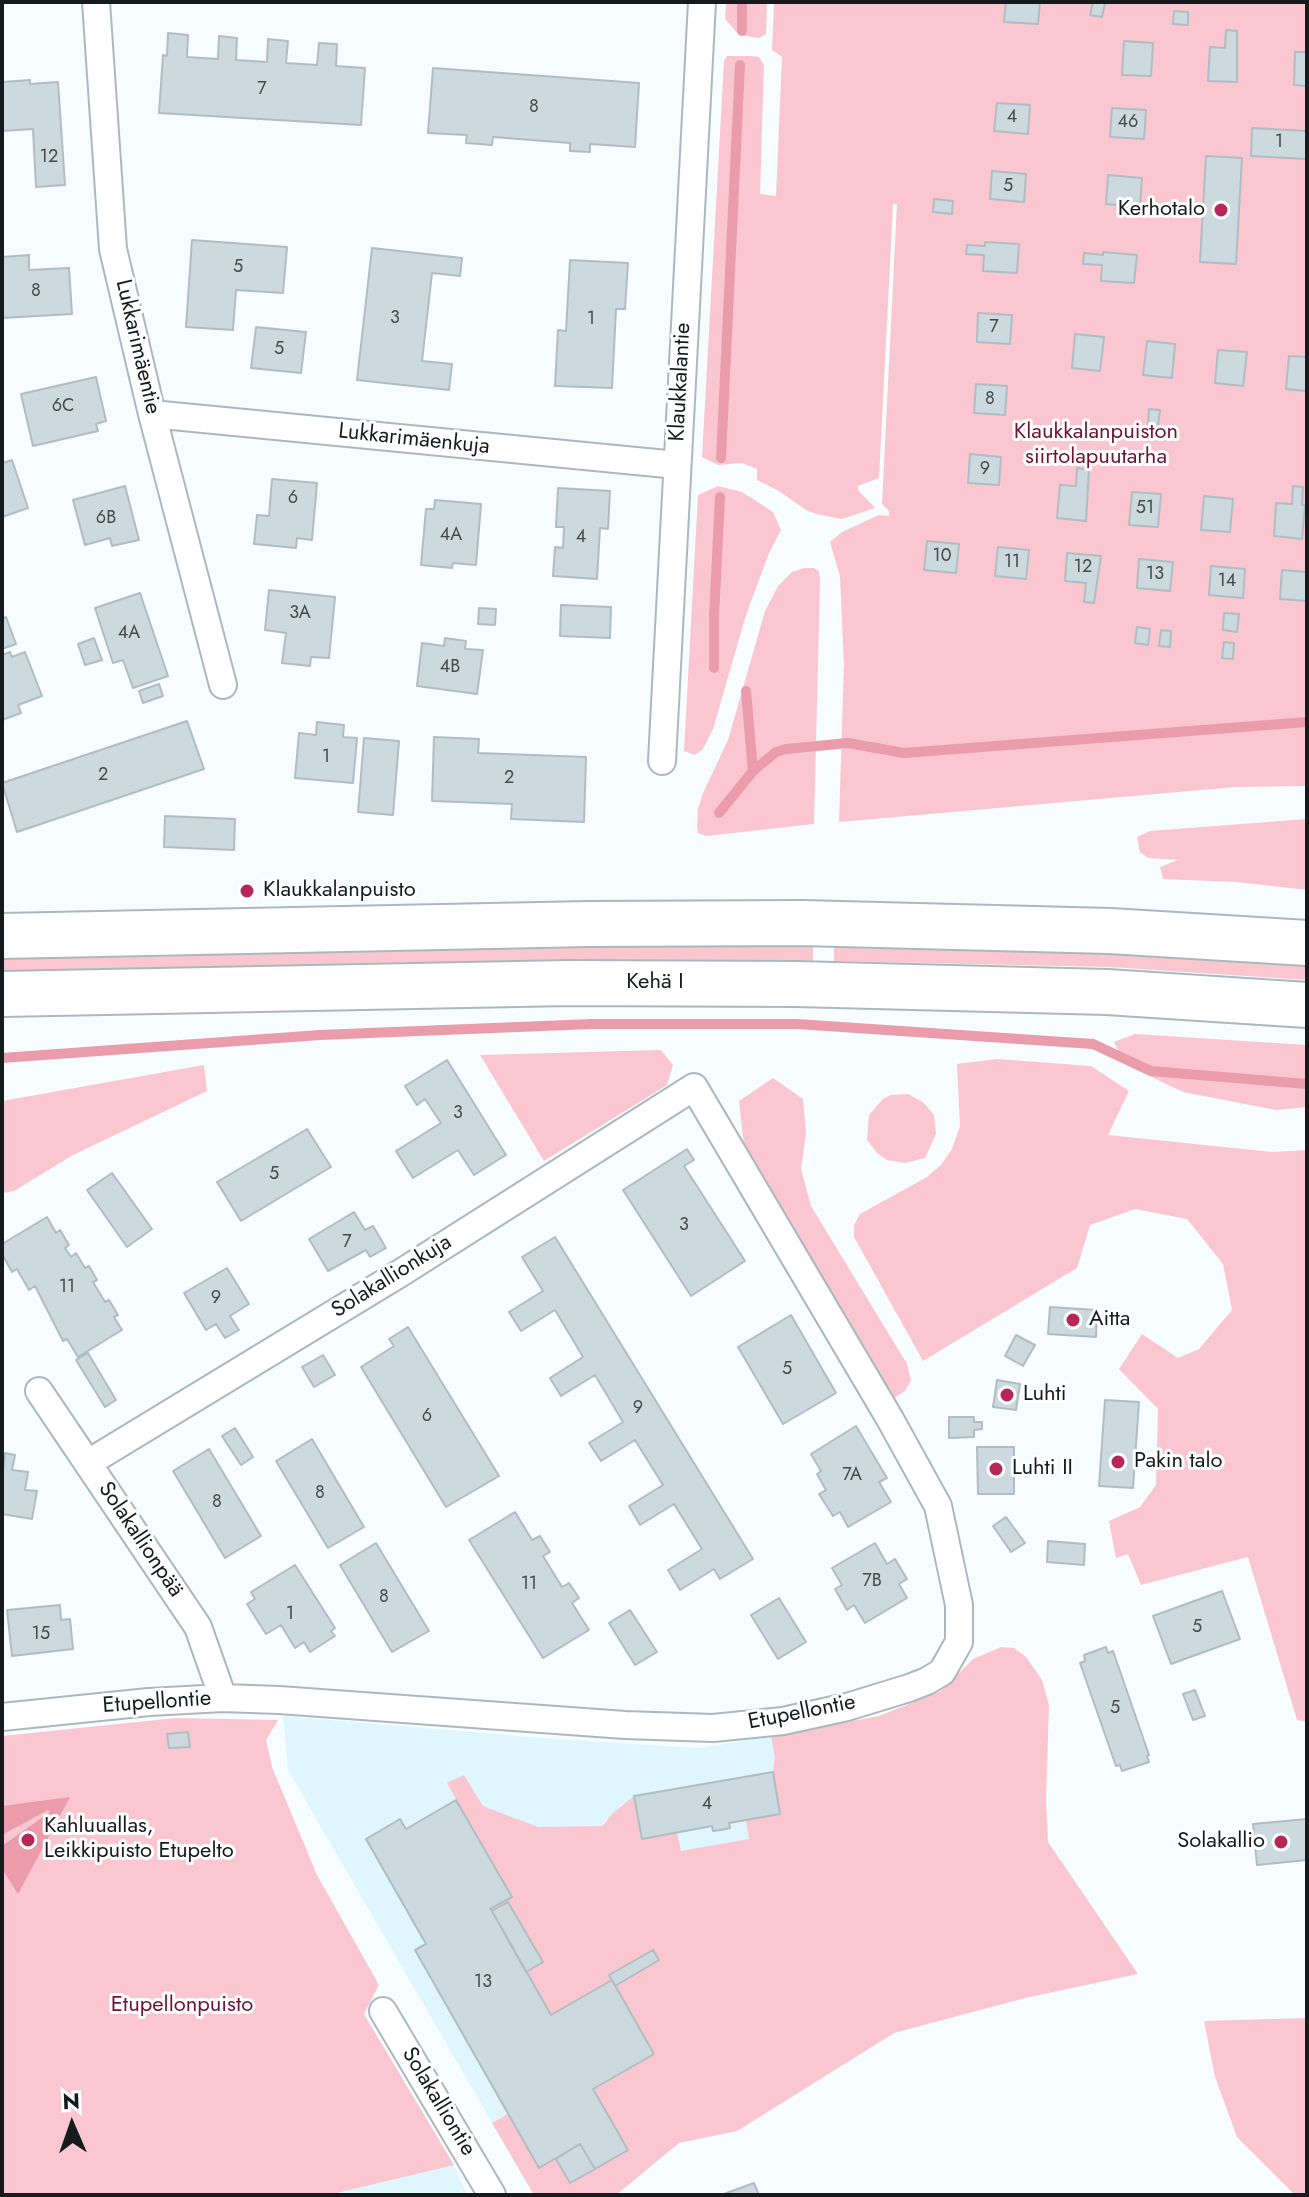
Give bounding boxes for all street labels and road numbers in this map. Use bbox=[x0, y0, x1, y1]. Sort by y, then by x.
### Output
street label: Lukkarimäentie bbox=[109, 277, 165, 417]
street label: Klaukkalantie bbox=[665, 322, 697, 442]
street label: Lukkarimäenkuja bbox=[337, 419, 491, 461]
street label: Kehä I bbox=[626, 970, 684, 996]
street label: Solakallionkuja bbox=[327, 1230, 457, 1324]
street label: Solakallionpää bbox=[92, 1477, 188, 1603]
street label: Etupellontie bbox=[102, 1686, 212, 1720]
street label: Etupellontie bbox=[746, 1690, 858, 1736]
street label: Solakalliontie bbox=[395, 2043, 481, 2161]

